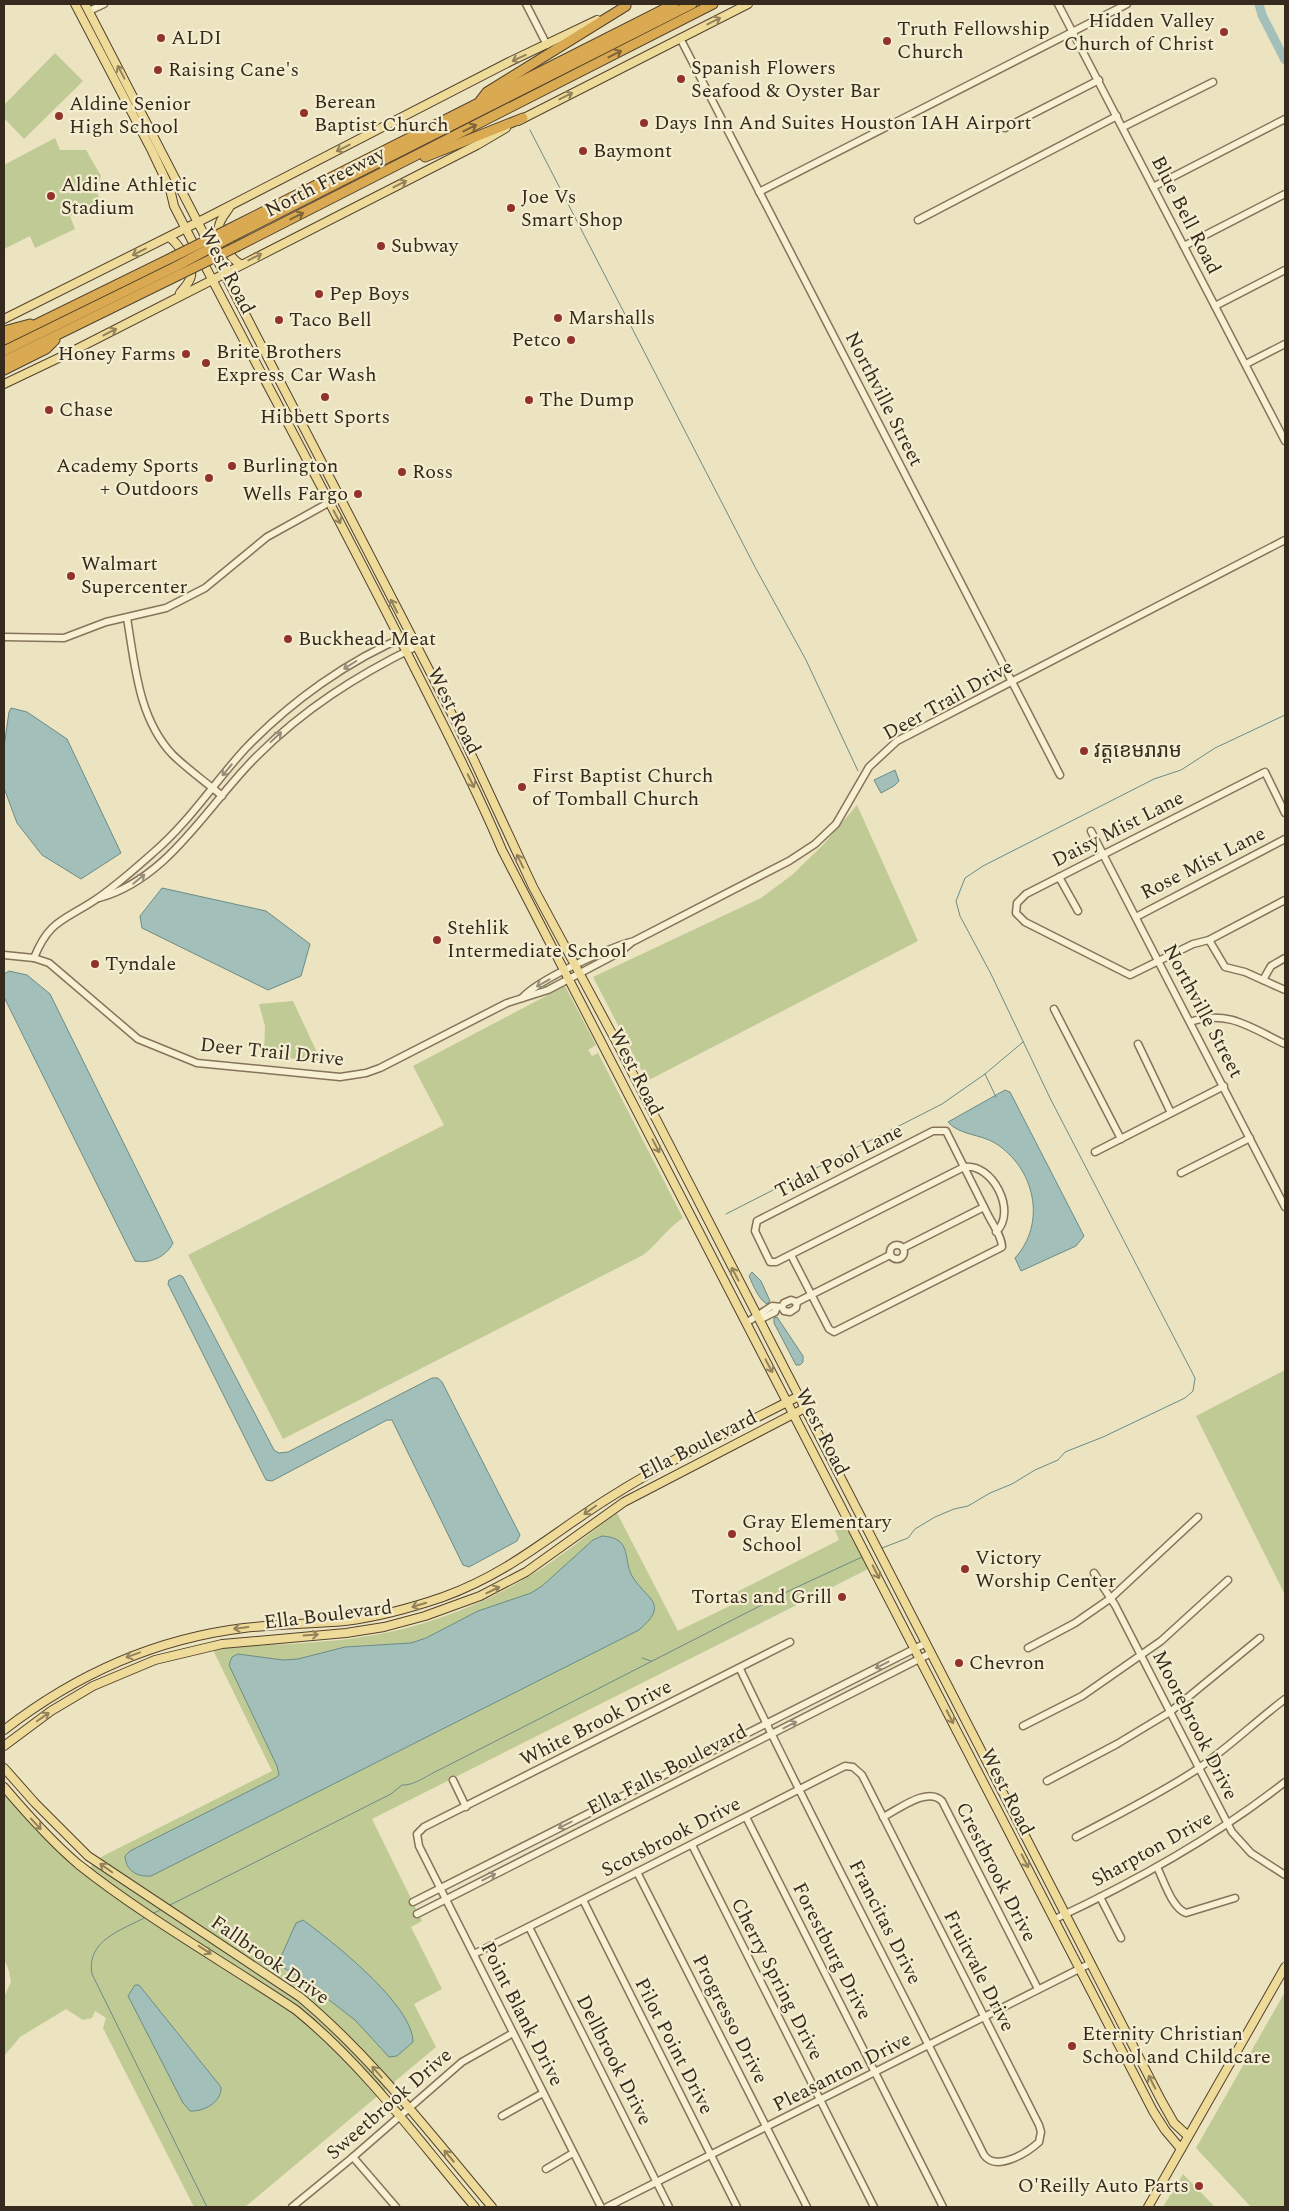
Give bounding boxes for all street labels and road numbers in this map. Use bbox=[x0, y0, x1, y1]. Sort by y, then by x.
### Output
street label: North Freeway bbox=[259, 138, 392, 225]
street label: Blue Bell Road bbox=[1143, 150, 1229, 280]
street label: West Road bbox=[192, 222, 262, 320]
street label: Northville Street bbox=[837, 326, 931, 472]
street label: Deer Trail Drive bbox=[877, 652, 1019, 748]
street label: West Road bbox=[419, 662, 489, 760]
street label: Daisy Mist Lane bbox=[1047, 783, 1189, 875]
street label: Rose Mist Lane bbox=[1135, 819, 1271, 907]
street label: Northville Street bbox=[1155, 939, 1251, 1083]
street label: West Road bbox=[601, 1023, 671, 1121]
street label: Deer Trail Drive bbox=[198, 1030, 346, 1074]
street label: Tidal Pool Lane bbox=[770, 1116, 908, 1206]
street label: West Road bbox=[787, 1383, 857, 1481]
street label: Ella Boulevard bbox=[634, 1402, 762, 1488]
street label: Ella Boulevard bbox=[262, 1592, 394, 1638]
street label: Moorebrook Drive bbox=[1144, 1645, 1246, 1805]
street label: White Brook Drive bbox=[515, 1672, 677, 1774]
street label: Ella Falls Boulevard bbox=[582, 1717, 752, 1823]
street label: West Road bbox=[972, 1743, 1042, 1841]
street label: Scotsbrook Drive bbox=[596, 1789, 746, 1885]
street label: Crestbrook Drive bbox=[948, 1797, 1044, 1947]
street label: Sharpton Drive bbox=[1086, 1803, 1218, 1895]
street label: Francitas Drive bbox=[841, 1854, 929, 1990]
street label: Forestburg Drive bbox=[784, 1877, 880, 2025]
street label: Cherry Spring Drive bbox=[723, 1892, 831, 2066]
street label: Fruitvale Drive bbox=[935, 1905, 1023, 2037]
street label: Fallbrook Drive bbox=[204, 1908, 336, 2012]
street label: Point Blank Drive bbox=[473, 1937, 571, 2091]
street label: Progresso Drive bbox=[685, 1949, 775, 2089]
street label: Pilot Point Drive bbox=[627, 1972, 721, 2120]
street label: Dellbrook Drive bbox=[568, 1990, 660, 2130]
street label: Pleasanton Drive bbox=[768, 2024, 916, 2120]
street label: Sweetbrook Drive bbox=[319, 2041, 459, 2167]

